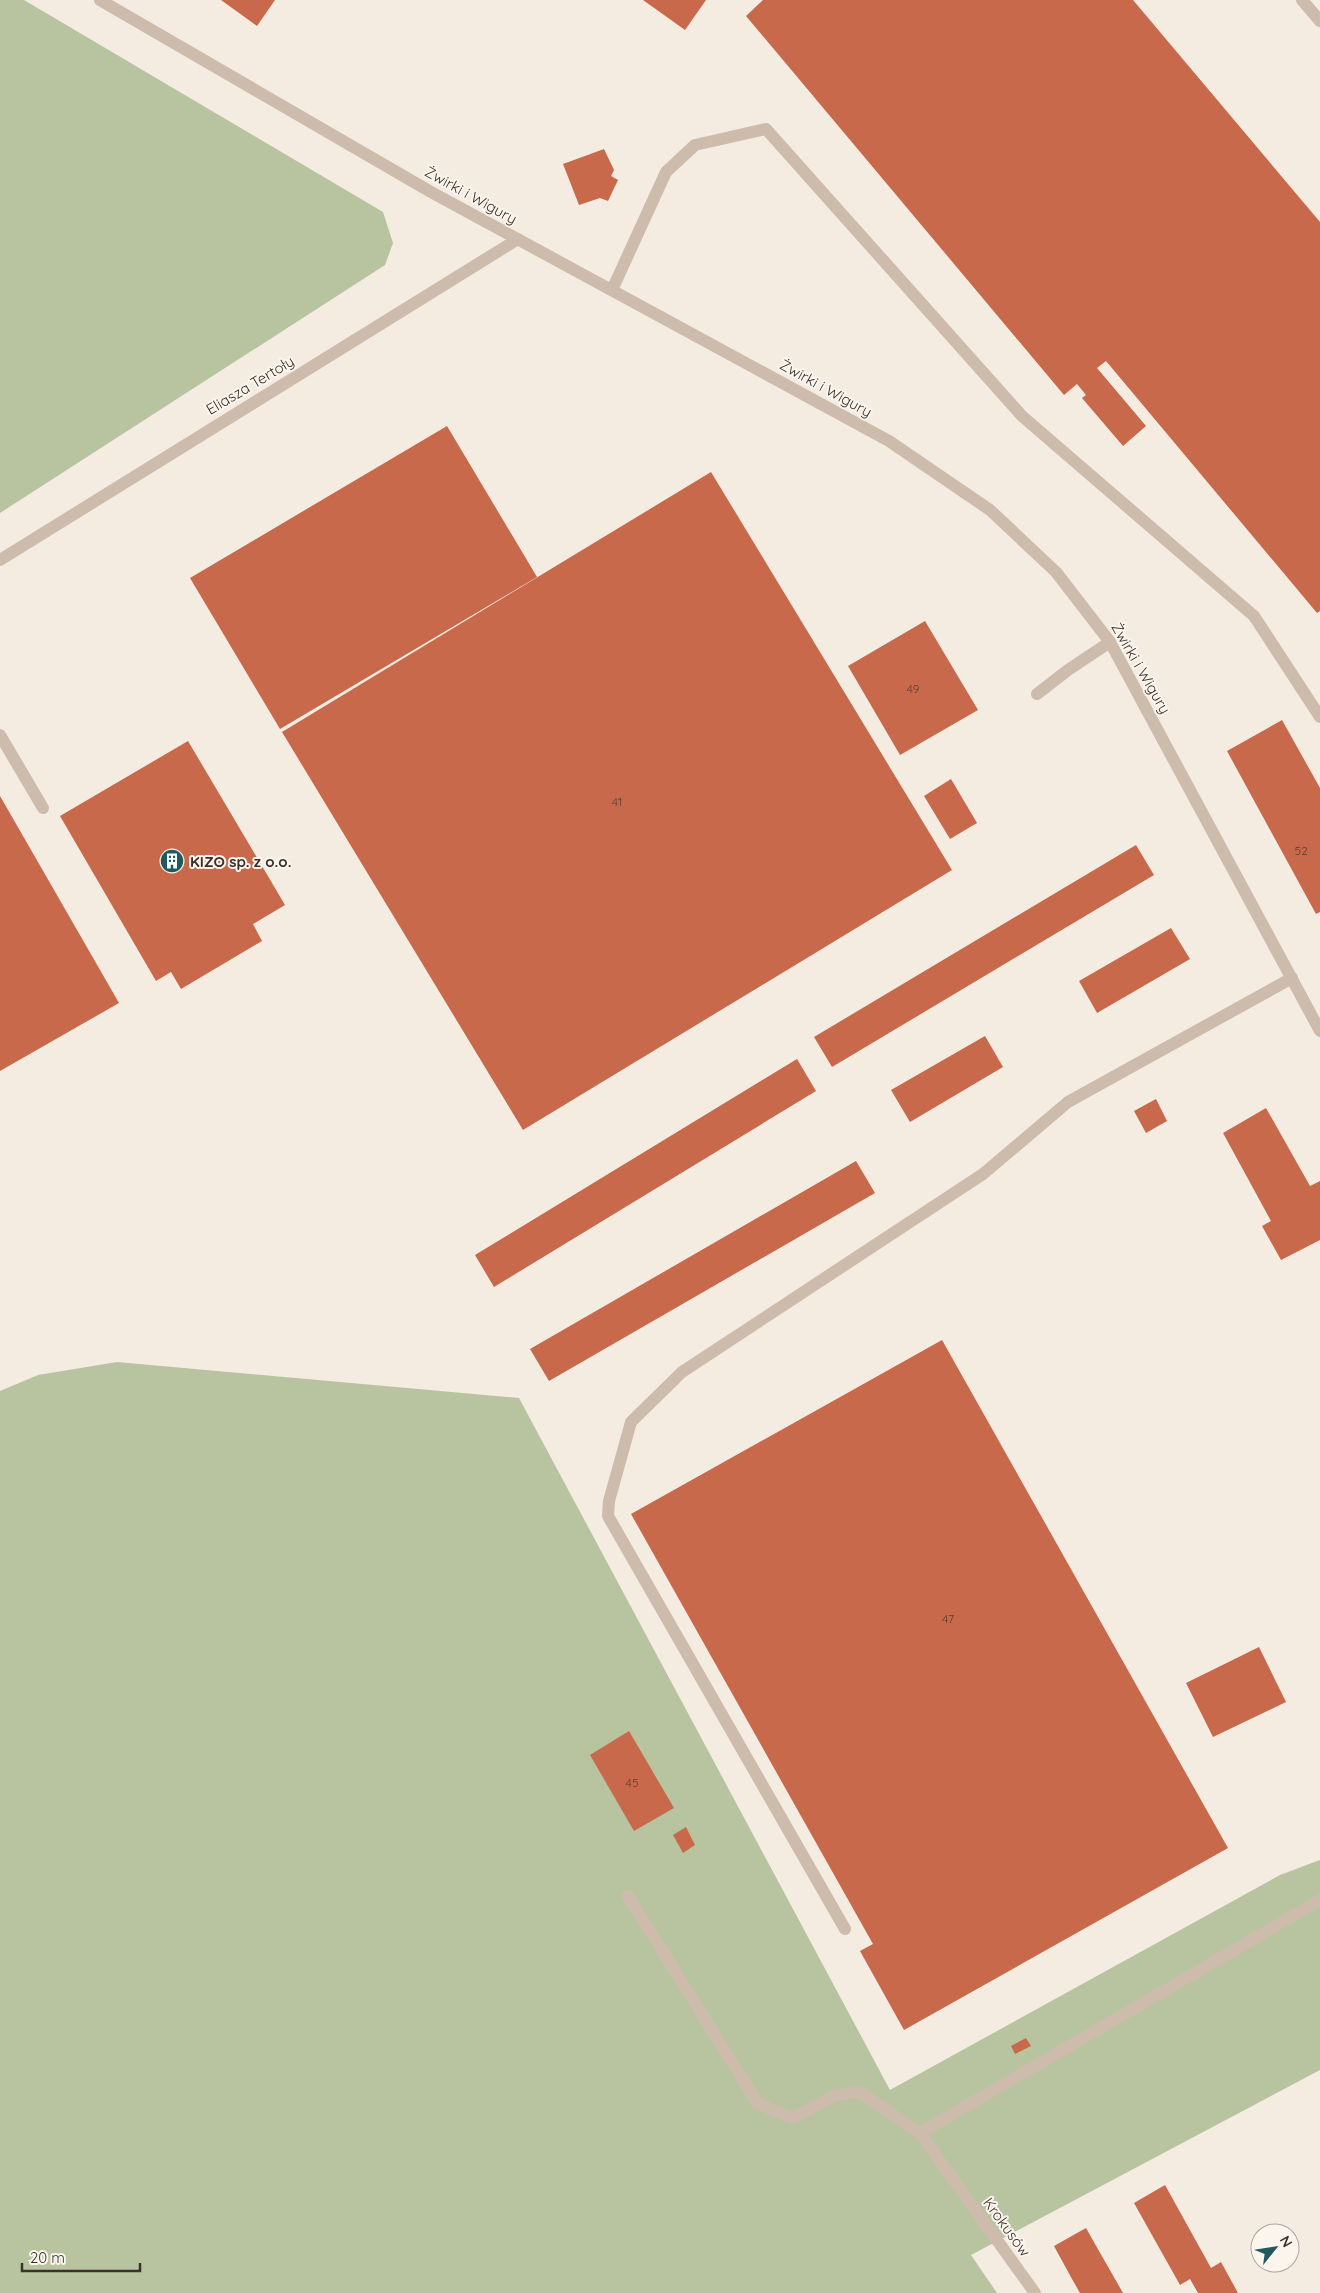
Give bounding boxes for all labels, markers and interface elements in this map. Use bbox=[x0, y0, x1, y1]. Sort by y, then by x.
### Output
street label: Żwirki i Wigury bbox=[422, 162, 520, 228]
street label: Eliasza Tertoły bbox=[203, 351, 297, 419]
street label: Żwirki i Wigury bbox=[777, 355, 875, 421]
street label: Żwirki i Wigury bbox=[1107, 619, 1175, 717]
house number: 49 bbox=[907, 681, 920, 696]
house number: 41 bbox=[612, 794, 622, 809]
house number: 52 bbox=[1294, 843, 1308, 858]
building icon: KIZO sp. z o.o. bbox=[159, 848, 185, 874]
place label: KIZO sp. z o.o. bbox=[190, 852, 291, 871]
house number: 47 bbox=[942, 1611, 954, 1626]
house number: 45 bbox=[626, 1775, 638, 1790]
street label: Krokusów bbox=[979, 2194, 1035, 2260]
north arrow bbox=[1250, 2223, 1300, 2273]
text: N bbox=[1276, 2233, 1297, 2250]
scale bar bbox=[22, 2240, 140, 2272]
text: 20 m bbox=[30, 2248, 65, 2267]

